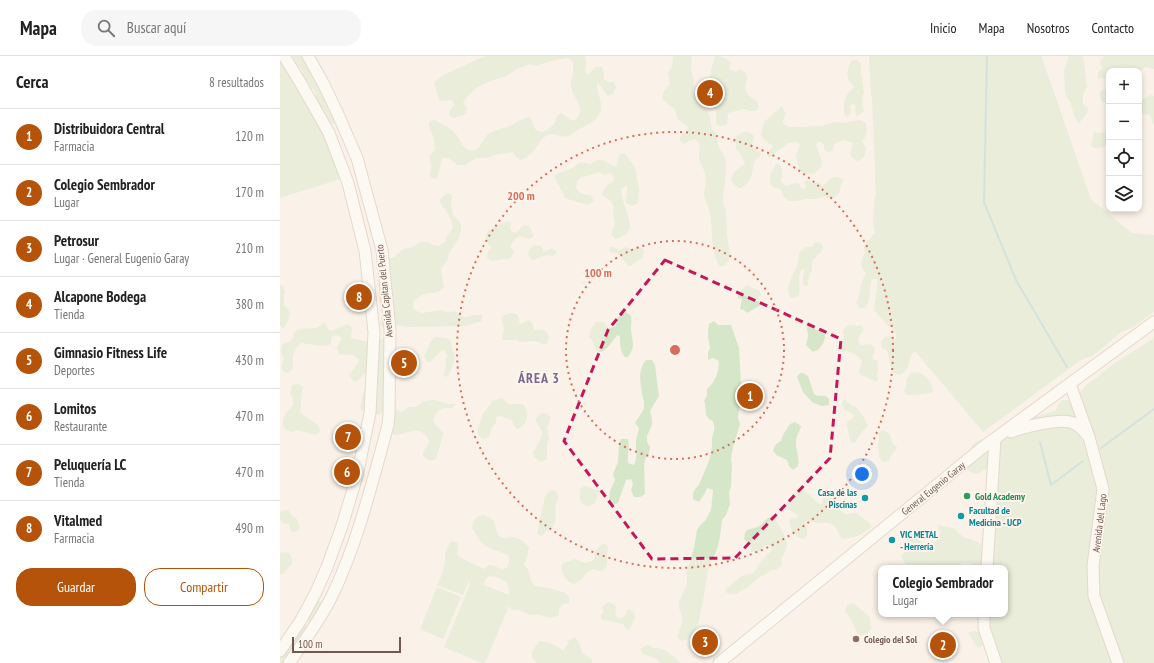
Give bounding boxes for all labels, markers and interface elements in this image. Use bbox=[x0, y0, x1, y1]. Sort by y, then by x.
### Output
search box bbox=[81, 10, 361, 46]
text: Mapa bbox=[20, 16, 57, 40]
icon: search bbox=[95, 17, 117, 39]
text: Buscar aquí bbox=[127, 18, 186, 37]
text: Inicio bbox=[930, 19, 957, 37]
text: Mapa bbox=[979, 19, 1005, 37]
text: Nosotros bbox=[1027, 19, 1070, 37]
text: Contacto bbox=[1092, 19, 1134, 37]
map controls bbox=[1106, 68, 1142, 212]
button: + bbox=[1106, 68, 1142, 104]
text: Cerca bbox=[16, 71, 49, 93]
text: 8 resultados bbox=[209, 74, 264, 91]
pin: 4 bbox=[697, 78, 723, 108]
button: − bbox=[1106, 104, 1142, 140]
text: Distribuidora Central bbox=[54, 119, 165, 138]
text: 1 bbox=[26, 128, 32, 145]
text: 120 m bbox=[235, 128, 264, 145]
text: Farmacia bbox=[54, 138, 94, 155]
button: locate bbox=[1106, 140, 1142, 176]
text: Colegio Sembrador bbox=[54, 175, 155, 194]
button: layers bbox=[1106, 176, 1142, 212]
text: 2 bbox=[26, 184, 32, 201]
text: 170 m bbox=[235, 184, 264, 201]
text: 200 m bbox=[507, 188, 535, 203]
text: Lugar bbox=[54, 194, 79, 211]
text: Petrosur bbox=[54, 231, 99, 250]
text: 3 bbox=[26, 240, 32, 257]
text: 210 m bbox=[235, 240, 264, 257]
street label: Avenida Capitan del Puerto bbox=[373, 244, 396, 338]
text: Lugar · General Eugenio Garay bbox=[54, 250, 189, 267]
text: 100 m bbox=[584, 265, 612, 280]
pin: 8 bbox=[346, 282, 372, 312]
text: Alcapone Bodega bbox=[54, 287, 146, 306]
text: 4 bbox=[26, 296, 32, 313]
text: 380 m bbox=[235, 296, 264, 313]
text: Tienda bbox=[54, 306, 85, 323]
text: Gimnasio Fitness Life bbox=[54, 343, 167, 362]
centre of rings bbox=[668, 343, 682, 357]
pin: 5 bbox=[391, 348, 417, 378]
text: 5 bbox=[26, 352, 32, 369]
text: 430 m bbox=[235, 352, 264, 369]
text: Deportes bbox=[54, 362, 95, 379]
district label: ÁREA 3 bbox=[517, 369, 560, 387]
pin: 1 bbox=[737, 381, 763, 411]
text: Lomitos bbox=[54, 399, 96, 418]
text: 6 bbox=[26, 408, 32, 425]
text: 470 m bbox=[235, 408, 264, 425]
text: Restaurante bbox=[54, 418, 107, 435]
pin: 7 bbox=[335, 422, 361, 452]
text: Peluquería LC bbox=[54, 455, 126, 474]
pin: 6 bbox=[334, 457, 360, 487]
street label: General Eugenio Garay bbox=[899, 459, 968, 518]
text: 7 bbox=[26, 464, 32, 481]
text: 470 m bbox=[235, 464, 264, 481]
your location bbox=[852, 464, 872, 484]
text: Tienda bbox=[54, 474, 85, 491]
place label: Casa de las Piscinas bbox=[818, 486, 857, 511]
place label: Gold Academy bbox=[975, 490, 1026, 503]
marker: Gold Academy bbox=[962, 491, 972, 501]
marker: Casa de las Piscinas bbox=[860, 493, 870, 503]
street label: Avenida del Lago bbox=[1089, 493, 1110, 553]
place label: Facultad de Medicina - UCP bbox=[969, 504, 1022, 529]
text: Vitalmed bbox=[54, 511, 102, 530]
marker: Facultad de Medicina - UCP bbox=[956, 511, 966, 521]
text: 8 bbox=[26, 520, 32, 537]
text: 490 m bbox=[235, 520, 264, 537]
place label: VIC METAL - Herrería bbox=[899, 528, 939, 553]
text: Farmacia bbox=[54, 530, 94, 547]
marker: VIC METAL - Herrería bbox=[887, 535, 897, 545]
popup bbox=[878, 565, 1008, 617]
button: Guardar bbox=[16, 568, 136, 606]
button: Compartir bbox=[144, 568, 264, 606]
text: Colegio Sembrador bbox=[893, 573, 993, 592]
text: Lugar bbox=[893, 592, 918, 609]
pin: 3 bbox=[692, 627, 718, 657]
pin: 2 bbox=[930, 630, 956, 660]
place label: Colegio del Sol bbox=[864, 633, 918, 646]
marker: Colegio del Sol bbox=[851, 634, 861, 644]
scale bar bbox=[292, 635, 401, 654]
text: 100 m bbox=[298, 637, 322, 651]

